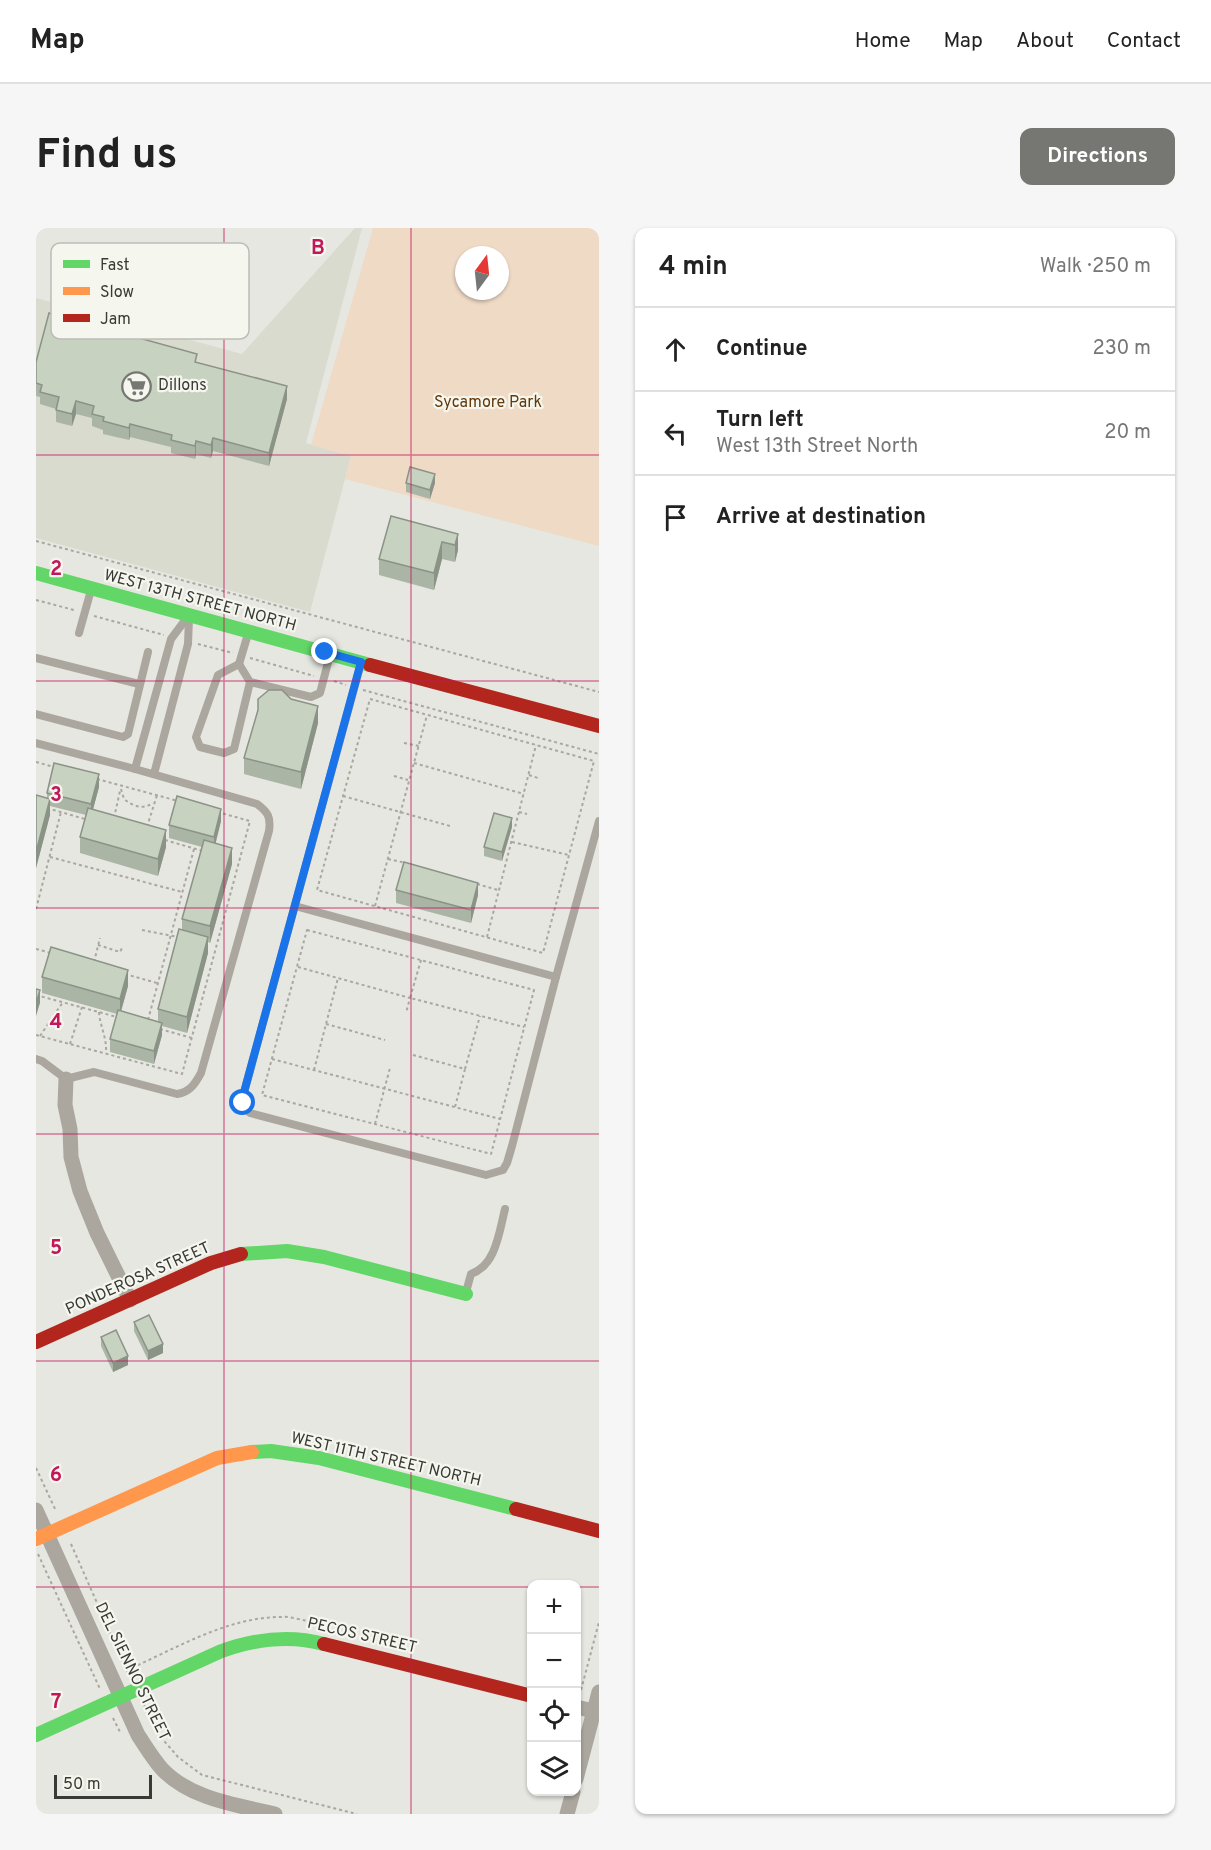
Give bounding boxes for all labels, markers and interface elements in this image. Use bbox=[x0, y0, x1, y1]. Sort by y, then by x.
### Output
text: Map bbox=[30, 23, 85, 59]
text: Home bbox=[855, 28, 911, 55]
text: Map bbox=[944, 28, 983, 55]
text: About bbox=[1016, 28, 1074, 55]
text: Contact bbox=[1107, 28, 1181, 55]
button: Directions bbox=[1020, 128, 1175, 185]
text: Find us bbox=[36, 130, 177, 183]
text: B bbox=[311, 236, 325, 262]
legend bbox=[51, 243, 249, 339]
north arrow bbox=[455, 246, 509, 300]
text: 4 min bbox=[659, 251, 728, 284]
text: Walk · 250 m bbox=[1040, 254, 1151, 280]
text: Fast bbox=[100, 256, 130, 276]
text: Slow bbox=[100, 283, 134, 303]
text: Jam bbox=[100, 310, 131, 330]
icon: ahead bbox=[659, 333, 692, 366]
text: Continue bbox=[716, 336, 807, 363]
text: 230 m bbox=[1092, 336, 1151, 362]
supermarket icon: Dillons bbox=[121, 370, 153, 402]
place label: Dillons bbox=[158, 376, 207, 396]
park label: Sycamore Park bbox=[434, 393, 542, 413]
text: Turn left bbox=[716, 407, 804, 434]
icon: left bbox=[659, 417, 692, 450]
text: 20 m bbox=[1104, 420, 1151, 446]
text: West 13th Street North bbox=[716, 434, 918, 460]
icon: arrive bbox=[659, 501, 692, 534]
text: Arrive at destination bbox=[716, 504, 926, 531]
text: 2 bbox=[50, 557, 62, 583]
street label: WEST 13TH STREET NORTH bbox=[102, 566, 298, 636]
route end bbox=[311, 638, 337, 664]
text: 3 bbox=[50, 783, 62, 809]
text: 4 bbox=[50, 1010, 62, 1036]
route start bbox=[229, 1089, 255, 1115]
text: 5 bbox=[50, 1236, 62, 1262]
street label: PONDEROSA STREET bbox=[63, 1238, 213, 1320]
street label: WEST 11TH STREET NORTH bbox=[289, 1428, 483, 1492]
text: 6 bbox=[50, 1463, 62, 1489]
map controls bbox=[527, 1580, 581, 1796]
button: + bbox=[527, 1580, 581, 1634]
street label: DEL SIENNO STREET bbox=[90, 1599, 174, 1745]
street label: PECOS STREET bbox=[305, 1614, 419, 1658]
button: − bbox=[527, 1634, 581, 1688]
button: locate bbox=[527, 1688, 581, 1742]
text: 7 bbox=[51, 1690, 61, 1716]
button: layers bbox=[527, 1742, 581, 1796]
scale bar bbox=[54, 1772, 152, 1800]
text: 50 m bbox=[63, 1775, 101, 1795]

